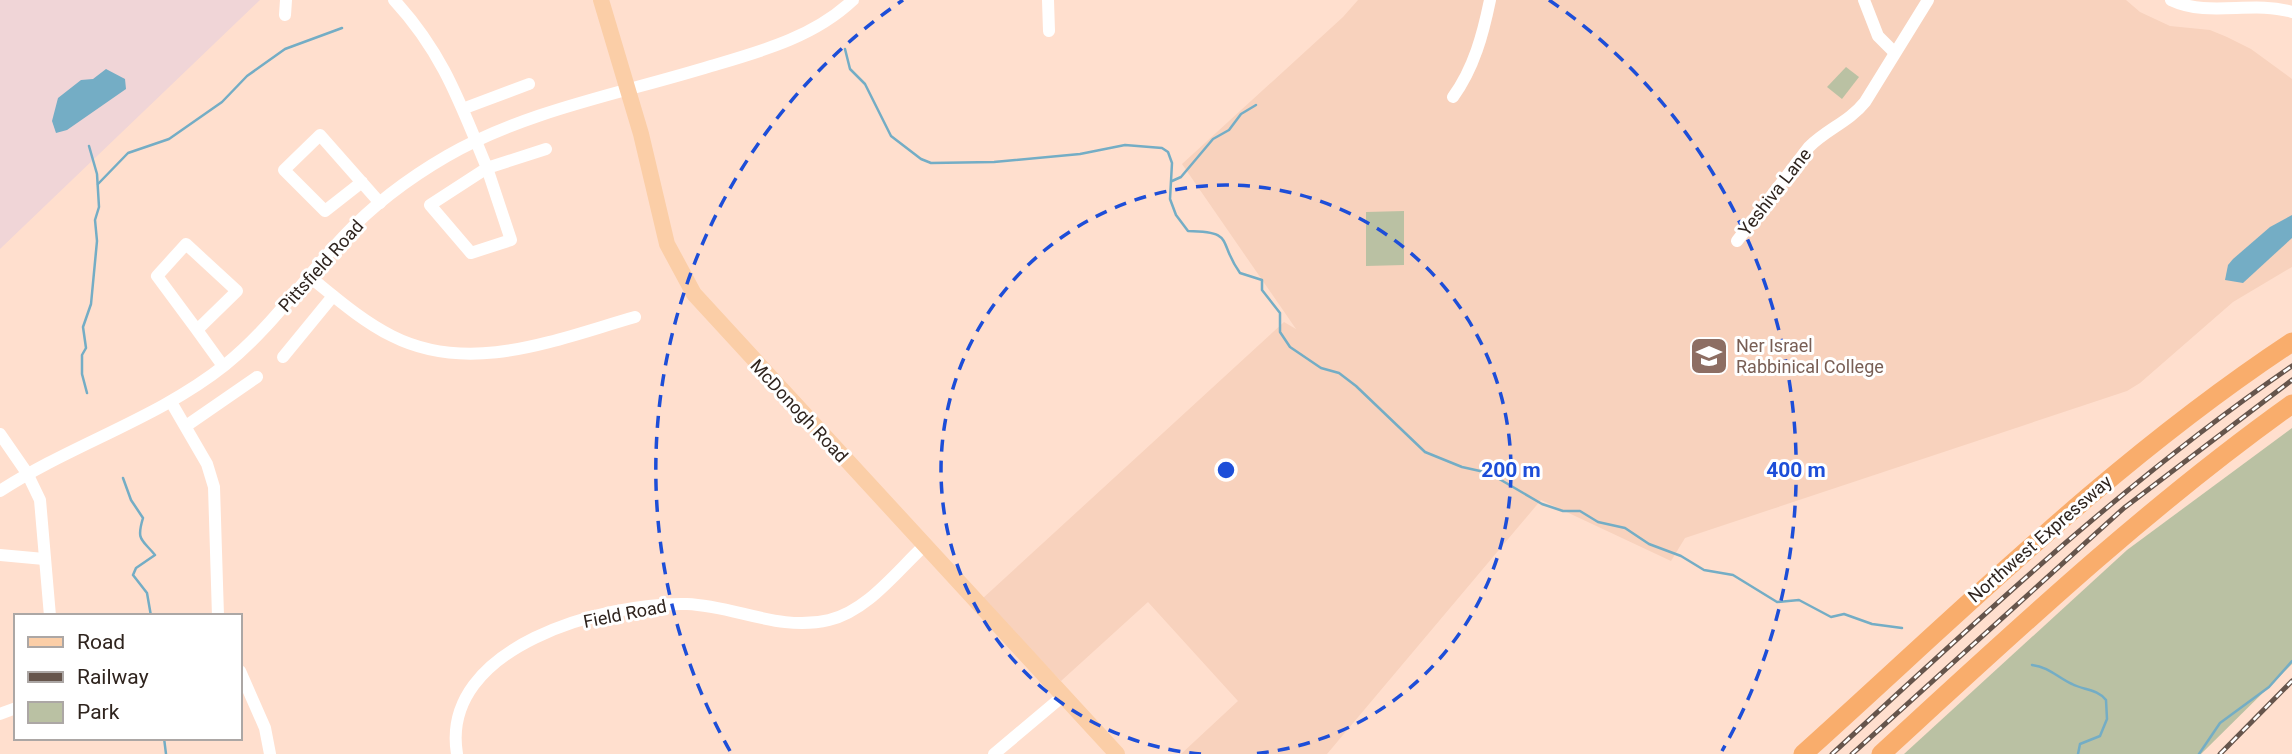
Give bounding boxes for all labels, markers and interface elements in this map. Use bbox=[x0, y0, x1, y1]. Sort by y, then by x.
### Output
street label: Yeshiva Lane bbox=[1734, 144, 1815, 240]
street label: Pittsfield Road bbox=[274, 215, 367, 316]
school or university icon: Ner Israel Rabbinical College bbox=[1688, 335, 1730, 377]
place label: Ner Israel Rabbinical College bbox=[1736, 335, 1884, 377]
street label: McDonogh Road bbox=[746, 355, 852, 467]
centre of rings bbox=[1214, 458, 1238, 482]
text: 200 m bbox=[1481, 458, 1541, 482]
text: 400 m bbox=[1766, 458, 1826, 482]
street label: Northwest Expressway bbox=[1964, 470, 2116, 607]
street label: Field Road bbox=[582, 595, 668, 632]
legend bbox=[14, 614, 242, 740]
text: Road bbox=[77, 630, 125, 654]
text: Railway bbox=[77, 665, 149, 689]
text: Park bbox=[77, 700, 120, 724]

